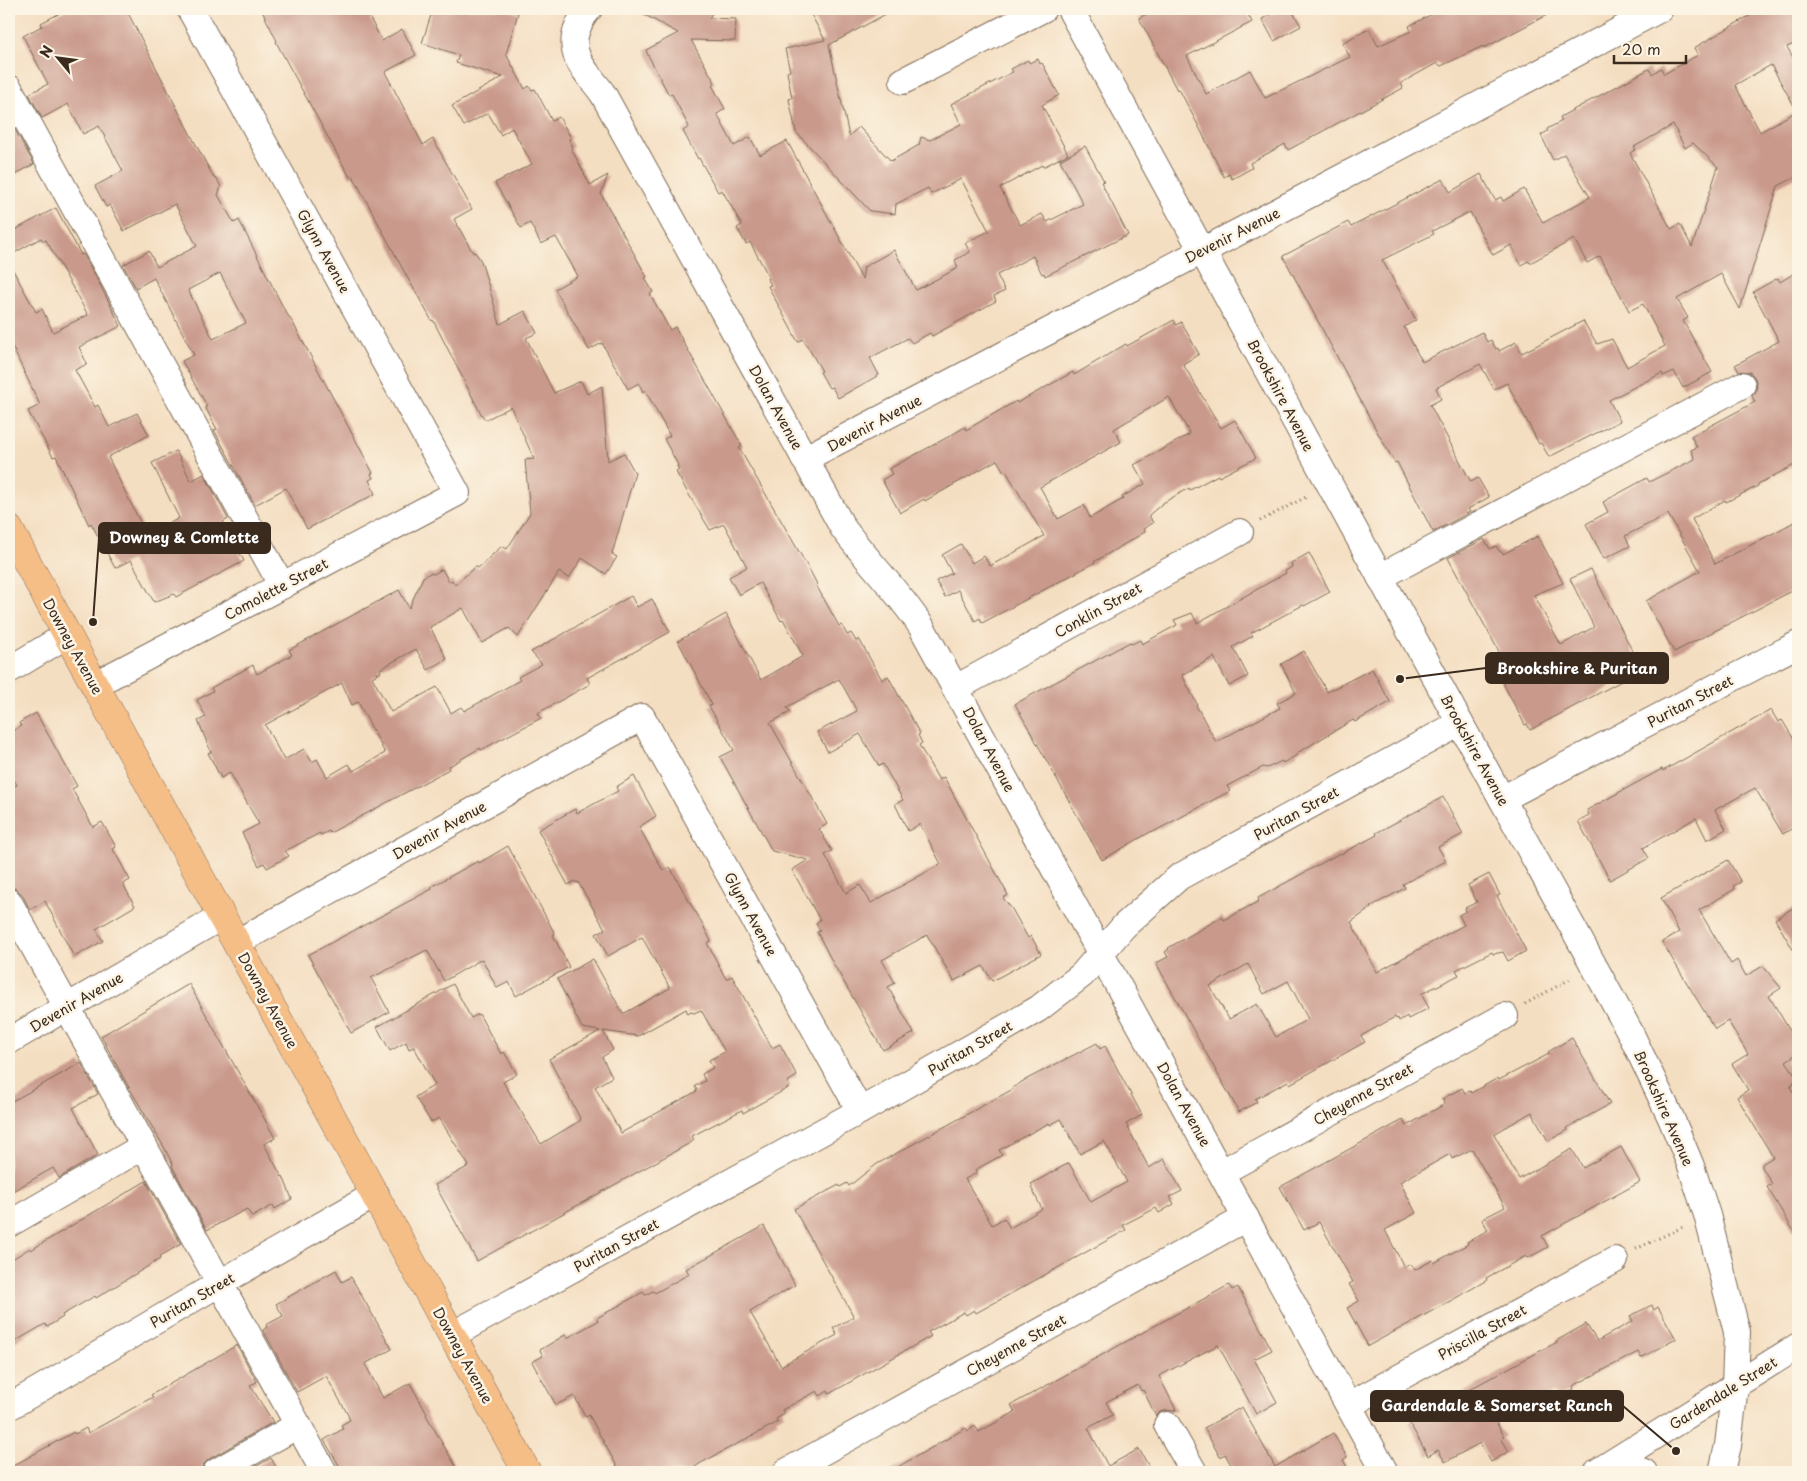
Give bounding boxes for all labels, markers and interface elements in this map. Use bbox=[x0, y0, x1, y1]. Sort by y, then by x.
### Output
north arrow bbox=[32, 32, 82, 82]
scale bar bbox=[1614, 32, 1687, 64]
text: 20 m bbox=[1622, 37, 1661, 60]
text: N bbox=[34, 42, 58, 61]
street label: Devenir Avenue bbox=[1181, 202, 1284, 268]
street label: Glynn Avenue bbox=[292, 205, 356, 297]
street label: Brookshire Avenue bbox=[1242, 335, 1320, 455]
street label: Dolan Avenue bbox=[744, 361, 808, 454]
street label: Devenir Avenue bbox=[823, 389, 925, 457]
callout: Downey & Comlette bbox=[99, 523, 270, 553]
text: Downey & Comlette bbox=[109, 525, 259, 548]
street label: Comolette Street bbox=[220, 553, 332, 625]
street label: Conklin Street bbox=[1051, 577, 1146, 643]
street label: Downey Avenue bbox=[38, 594, 108, 698]
callout: Brookshire & Puritan bbox=[1486, 653, 1668, 683]
text: Brookshire & Puritan bbox=[1497, 656, 1657, 679]
street label: Puritan Street bbox=[1643, 670, 1737, 732]
street label: Brookshire Avenue bbox=[1436, 690, 1515, 810]
street label: Dolan Avenue bbox=[958, 702, 1021, 796]
street label: Puritan Street bbox=[1250, 781, 1342, 845]
street label: Devenir Avenue bbox=[388, 795, 490, 865]
street label: Glynn Avenue bbox=[719, 868, 783, 960]
street label: Downey Avenue bbox=[233, 948, 303, 1052]
street label: Devenir Avenue bbox=[25, 967, 127, 1037]
street label: Puritan Street bbox=[924, 1015, 1016, 1081]
street label: Brookshire Avenue bbox=[1629, 1047, 1699, 1170]
street label: Dolan Avenue bbox=[1152, 1058, 1216, 1151]
street label: Cheyenne Street bbox=[1309, 1058, 1417, 1130]
street label: Puritan Street bbox=[570, 1213, 662, 1277]
street label: Puritan Street bbox=[146, 1267, 238, 1333]
street label: Priscilla Street bbox=[1434, 1299, 1530, 1365]
street label: Downey Avenue bbox=[428, 1303, 498, 1407]
street label: Cheyenne Street bbox=[962, 1309, 1070, 1381]
street label: Gardendale Street bbox=[1665, 1351, 1781, 1435]
callout: Gardendale & Somerset Ranch bbox=[1371, 1391, 1623, 1421]
text: Gardendale & Somerset Ranch bbox=[1381, 1393, 1613, 1416]

